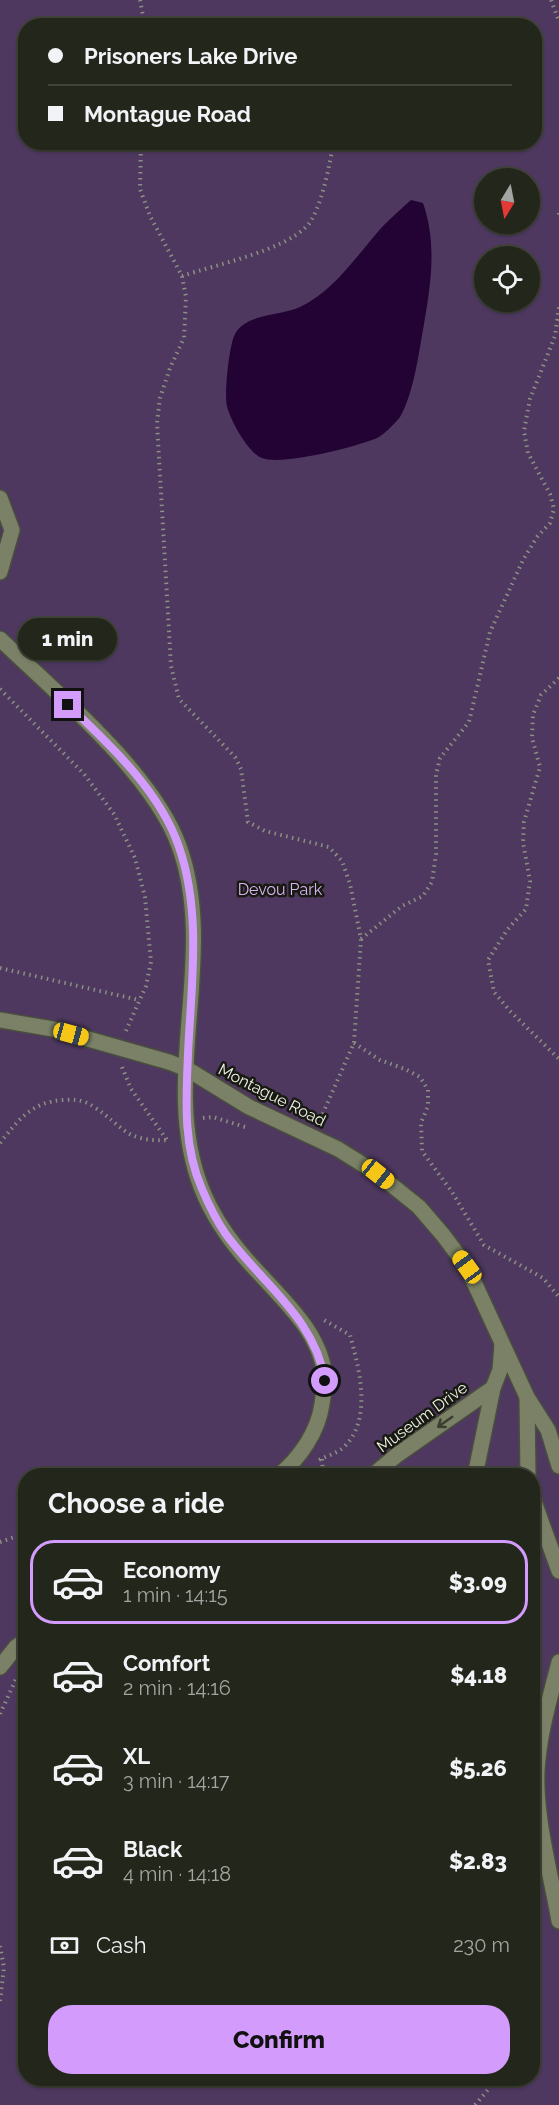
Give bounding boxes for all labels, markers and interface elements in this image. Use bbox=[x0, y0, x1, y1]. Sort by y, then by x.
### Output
text: Prisoners Lake Drive bbox=[84, 43, 298, 69]
text: Montague Road bbox=[84, 101, 251, 127]
north arrow bbox=[474, 168, 540, 234]
map controls bbox=[474, 168, 540, 312]
button: locate bbox=[474, 246, 540, 312]
callout: 1 min bbox=[19, 618, 118, 660]
text: 1 min bbox=[42, 627, 93, 651]
route end bbox=[54, 691, 81, 718]
park label: Devou Park bbox=[238, 880, 323, 899]
car bbox=[51, 1021, 91, 1047]
street label: Montague Road bbox=[215, 1060, 329, 1130]
car bbox=[358, 1156, 398, 1192]
car bbox=[449, 1247, 485, 1287]
route start bbox=[311, 1367, 338, 1394]
street label: Museum Drive bbox=[373, 1378, 471, 1456]
one-way arrow bbox=[438, 1416, 454, 1428]
text: Choose a ride bbox=[48, 1488, 224, 1519]
icon: car bbox=[51, 1555, 105, 1609]
text: Economy bbox=[123, 1557, 221, 1583]
text: $3.09 bbox=[449, 1569, 507, 1595]
text: 1 min · 14:15 bbox=[123, 1583, 228, 1607]
icon: car bbox=[51, 1648, 105, 1702]
text: Comfort bbox=[123, 1650, 210, 1676]
text: $4.18 bbox=[450, 1662, 507, 1688]
text: 2 min · 14:16 bbox=[123, 1676, 231, 1700]
icon: car bbox=[51, 1741, 105, 1795]
text: XL bbox=[123, 1743, 150, 1769]
text: $5.26 bbox=[449, 1755, 507, 1781]
text: 3 min · 14:17 bbox=[123, 1769, 230, 1793]
icon: car bbox=[51, 1834, 105, 1888]
text: Black bbox=[123, 1836, 182, 1862]
text: $2.83 bbox=[449, 1848, 507, 1874]
text: 4 min · 14:18 bbox=[123, 1862, 231, 1886]
icon: cash bbox=[48, 1929, 81, 1962]
text: Cash bbox=[96, 1932, 147, 1958]
text: 230 m bbox=[453, 1933, 510, 1957]
button: Confirm bbox=[48, 2005, 510, 2074]

